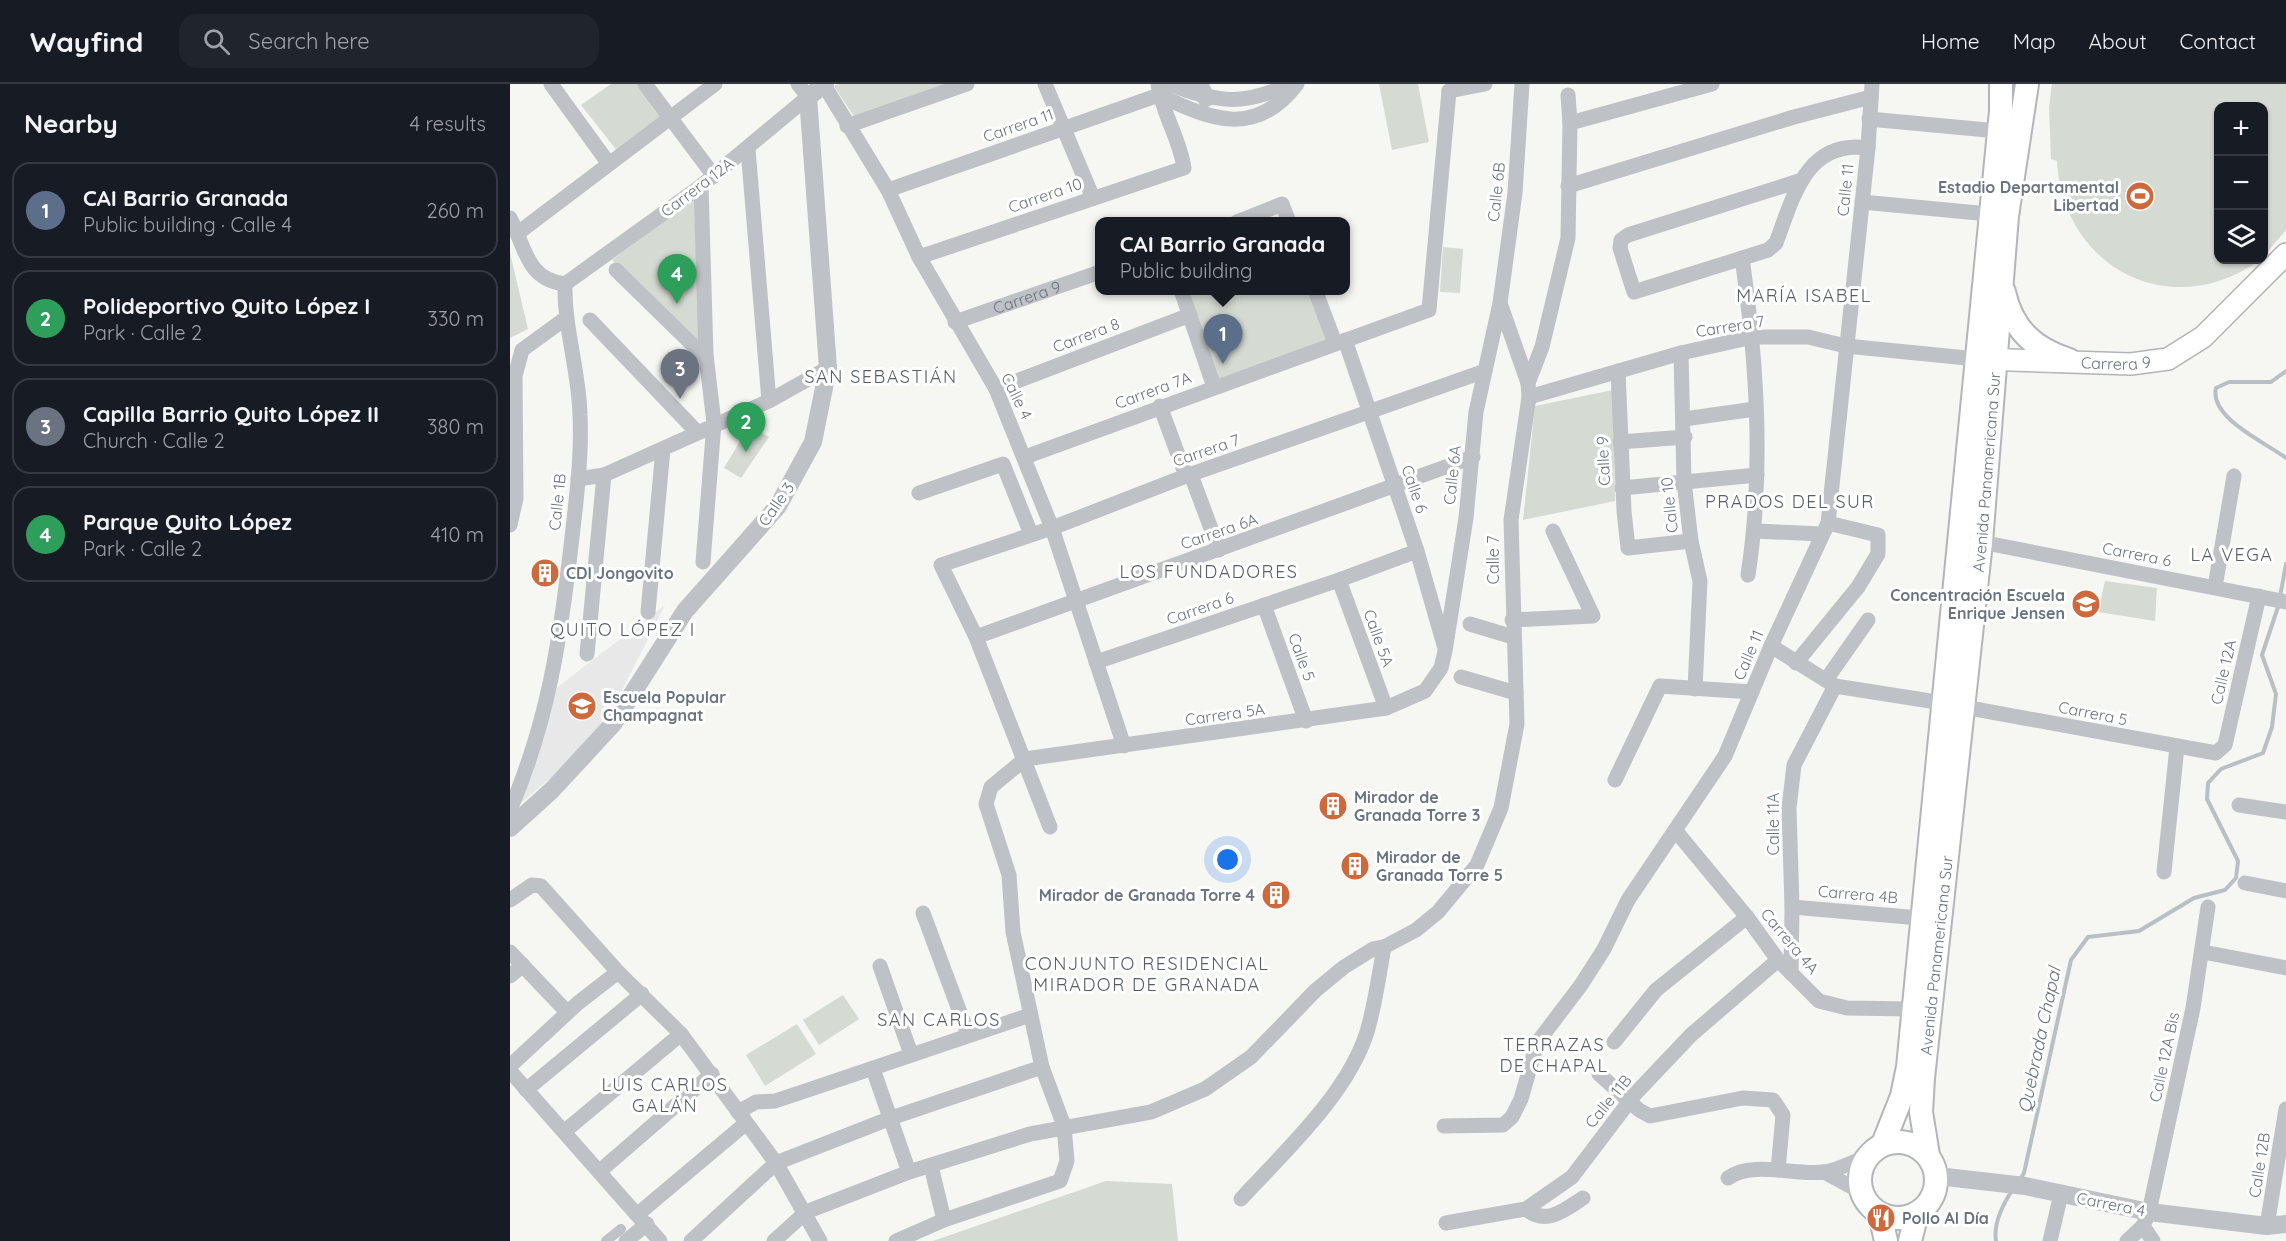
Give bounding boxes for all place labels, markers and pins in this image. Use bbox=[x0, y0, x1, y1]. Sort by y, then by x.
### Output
place label: Estadio Departamental Libertad bbox=[1938, 177, 2119, 215]
sports icon: Estadio Departamental Libertad bbox=[2124, 180, 2156, 212]
pin: 4 bbox=[658, 254, 696, 304]
pin: 1 bbox=[1204, 314, 1242, 364]
pin: 3 bbox=[660, 350, 700, 399]
pin: 2 bbox=[726, 402, 766, 452]
building icon: CDI Jongovito bbox=[529, 557, 561, 589]
place label: CDI Jongovito bbox=[566, 563, 674, 583]
place label: Concentración Escuela Enrique Jensen bbox=[1890, 585, 2065, 623]
school or university icon: Concentración Escuela Enrique Jensen bbox=[2070, 588, 2102, 620]
place label: Escuela Popular Champagnat bbox=[603, 687, 726, 725]
school or university icon: Escuela Popular Champagnat bbox=[566, 690, 598, 722]
place label: Mirador de Granada Torre 3 bbox=[1354, 787, 1480, 825]
building icon: Mirador de Granada Torre 3 bbox=[1317, 790, 1349, 822]
place label: Mirador de Granada Torre 5 bbox=[1376, 847, 1503, 885]
building icon: Mirador de Granada Torre 5 bbox=[1339, 850, 1371, 882]
building icon: Mirador de Granada Torre 4 bbox=[1260, 879, 1292, 911]
place label: Mirador de Granada Torre 4 bbox=[1039, 885, 1256, 905]
restaurant icon: Pollo Al Día bbox=[1865, 1202, 1897, 1234]
place label: Pollo Al Día bbox=[1902, 1208, 1989, 1228]

